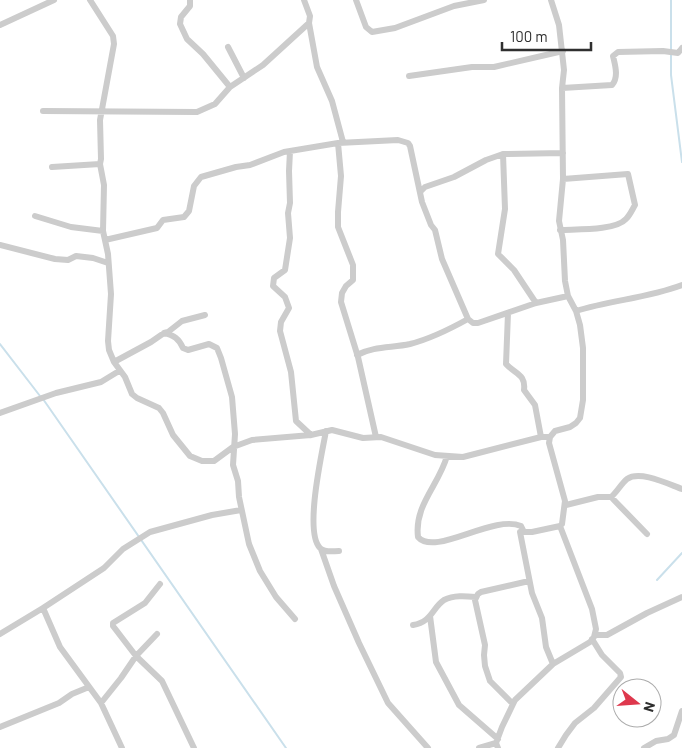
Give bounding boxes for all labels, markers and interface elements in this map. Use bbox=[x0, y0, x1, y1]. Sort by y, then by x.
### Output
scale bar bbox=[502, 20, 591, 52]
text: 100 m bbox=[510, 27, 548, 45]
north arrow bbox=[612, 678, 662, 728]
text: N bbox=[640, 700, 659, 714]

